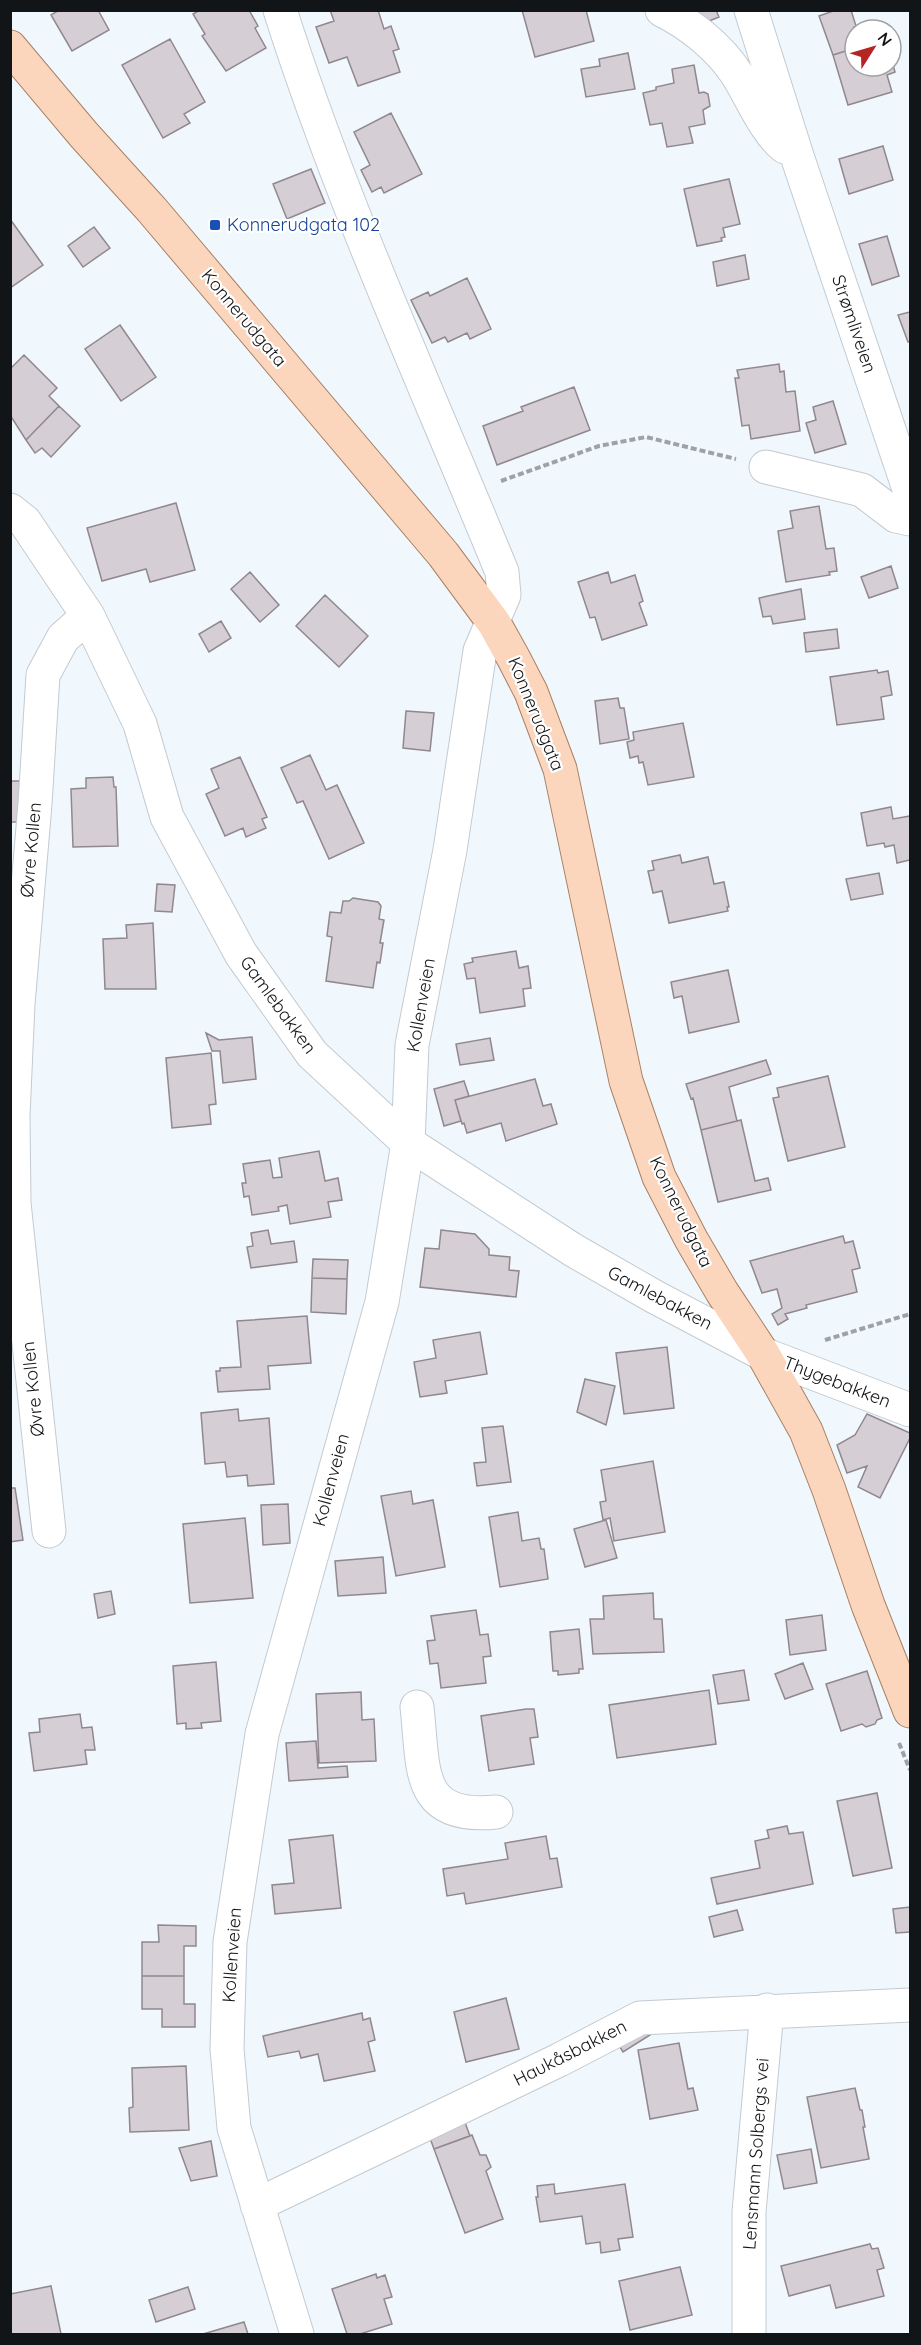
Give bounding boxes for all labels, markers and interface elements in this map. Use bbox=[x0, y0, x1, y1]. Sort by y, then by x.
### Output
north arrow bbox=[843, 18, 903, 78]
text: N bbox=[873, 28, 897, 50]
place label: Konnerudgata 102 bbox=[227, 213, 380, 236]
marker: Konnerudgata 102 bbox=[208, 218, 222, 232]
street label: Konnerudgata bbox=[197, 264, 292, 371]
street label: Strømliveien bbox=[827, 272, 882, 376]
street label: Konnerudgata bbox=[503, 654, 570, 774]
street label: Øvre Kollen bbox=[15, 801, 46, 899]
street label: Gamlebakken bbox=[235, 951, 322, 1058]
street label: Kollenveien bbox=[401, 956, 440, 1054]
street label: Konnerudgata bbox=[645, 1152, 718, 1271]
street label: Gamlebakken bbox=[604, 1260, 717, 1335]
street label: Øvre Kollen bbox=[16, 1340, 49, 1438]
street label: Thygebakken bbox=[780, 1351, 894, 1413]
street label: Kollenveien bbox=[307, 1431, 354, 1529]
street label: Kollenveien bbox=[217, 1907, 246, 2003]
street label: Haukåsbakken bbox=[509, 2014, 630, 2091]
street label: Lensmann Solbergs vei bbox=[737, 2057, 774, 2251]

